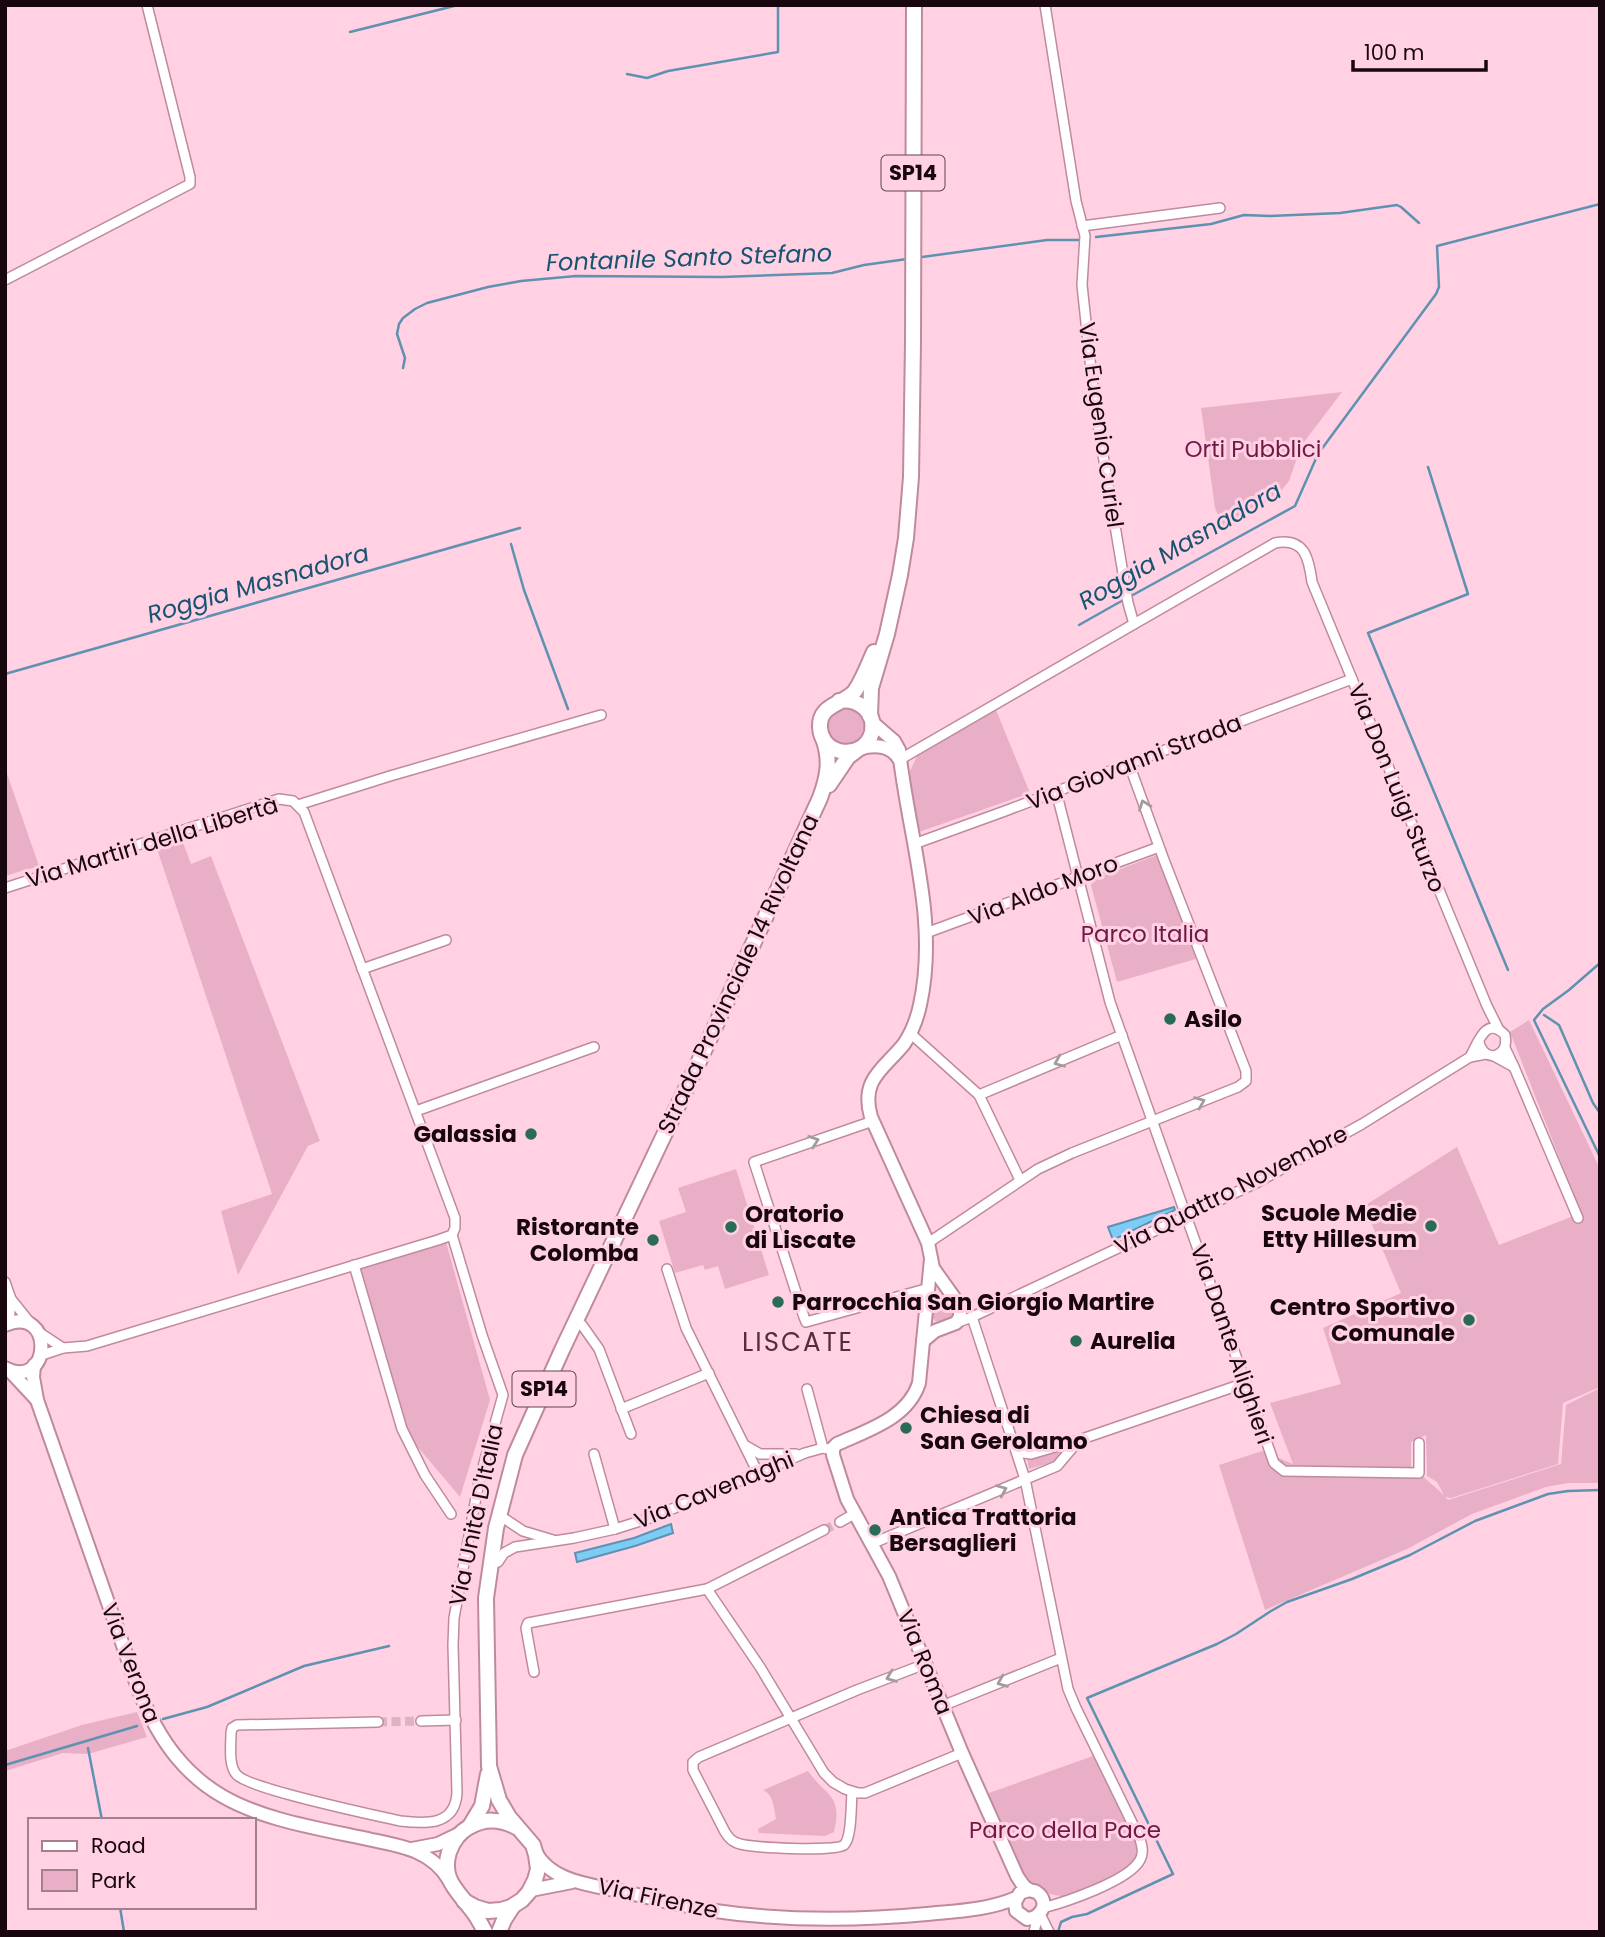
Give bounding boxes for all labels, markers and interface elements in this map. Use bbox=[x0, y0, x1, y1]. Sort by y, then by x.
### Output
scale bar bbox=[1353, 28, 1486, 72]
text: 100 m bbox=[1364, 38, 1424, 67]
road number: SP14 bbox=[881, 156, 944, 190]
water label: Fontanile Santo Stefano bbox=[545, 236, 833, 279]
street label: Via Eugenio Curiel bbox=[1071, 320, 1131, 530]
park label: Orti Pubblici bbox=[1185, 433, 1321, 465]
water label: Roggia Masnadora bbox=[1072, 474, 1287, 617]
water label: Roggia Masnadora bbox=[143, 536, 373, 631]
street label: Via Don Luigi Sturzo bbox=[1340, 679, 1454, 897]
street label: Via Giovanni Strada bbox=[1022, 706, 1246, 818]
street label: Via Martiri della Libertà bbox=[22, 788, 282, 896]
one-way arrow bbox=[1138, 800, 1152, 812]
street label: Strada Provinciale 14 Rivoltana bbox=[650, 809, 826, 1139]
street label: Via Aldo Moro bbox=[963, 847, 1123, 933]
park label: Parco Italia bbox=[1081, 918, 1209, 950]
place label: Asilo bbox=[1184, 1003, 1242, 1035]
marker: Asilo bbox=[1162, 1011, 1178, 1027]
one-way arrow bbox=[1053, 1053, 1065, 1067]
one-way arrow bbox=[1193, 1096, 1206, 1110]
street label: Via Quattro Novembre bbox=[1109, 1117, 1353, 1263]
place label: Galassia bbox=[413, 1118, 517, 1150]
marker: Galassia bbox=[523, 1126, 539, 1142]
one-way arrow bbox=[807, 1135, 819, 1149]
place label: Scuole Medie Etty Hillesum bbox=[1261, 1197, 1417, 1255]
place label: Oratorio di Liscate bbox=[745, 1198, 856, 1256]
place label: Ristorante Colomba bbox=[516, 1211, 639, 1269]
marker: Scuole Medie Etty Hillesum bbox=[1423, 1218, 1439, 1234]
marker: Oratorio di Liscate bbox=[723, 1219, 739, 1235]
marker: Ristorante Colomba bbox=[645, 1232, 661, 1248]
street label: Via Dante Alighieri bbox=[1183, 1240, 1281, 1448]
place label: Parrocchia San Giorgio Martire bbox=[792, 1286, 1155, 1318]
place label: Centro Sportivo Comunale bbox=[1270, 1291, 1455, 1349]
marker: Parrocchia San Giorgio Martire bbox=[770, 1294, 786, 1310]
marker: Centro Sportivo Comunale bbox=[1461, 1312, 1477, 1328]
district label: LISCATE bbox=[742, 1324, 854, 1360]
place label: Aurelia bbox=[1090, 1325, 1176, 1357]
marker: Aurelia bbox=[1068, 1333, 1084, 1349]
road number: SP14 bbox=[512, 1372, 576, 1406]
place label: Chiesa di San Gerolamo bbox=[920, 1399, 1088, 1457]
marker: Chiesa di San Gerolamo bbox=[898, 1420, 914, 1436]
street label: Via Unità D'Italia bbox=[441, 1421, 511, 1609]
street label: Via Cavenaghi bbox=[629, 1443, 799, 1537]
one-way arrow bbox=[995, 1484, 1007, 1498]
place label: Antica Trattoria Bersaglieri bbox=[889, 1501, 1077, 1559]
marker: Antica Trattoria Bersaglieri bbox=[867, 1522, 883, 1538]
street label: Via Verona bbox=[93, 1598, 169, 1728]
street label: Via Roma bbox=[889, 1605, 961, 1719]
one-way arrow bbox=[885, 1669, 897, 1683]
one-way arrow bbox=[996, 1673, 1008, 1687]
park label: Parco della Pace bbox=[969, 1814, 1161, 1846]
legend bbox=[28, 1818, 256, 1909]
text: Road bbox=[91, 1831, 146, 1860]
text: Park bbox=[91, 1866, 136, 1895]
street label: Via Firenze bbox=[595, 1870, 721, 1926]

